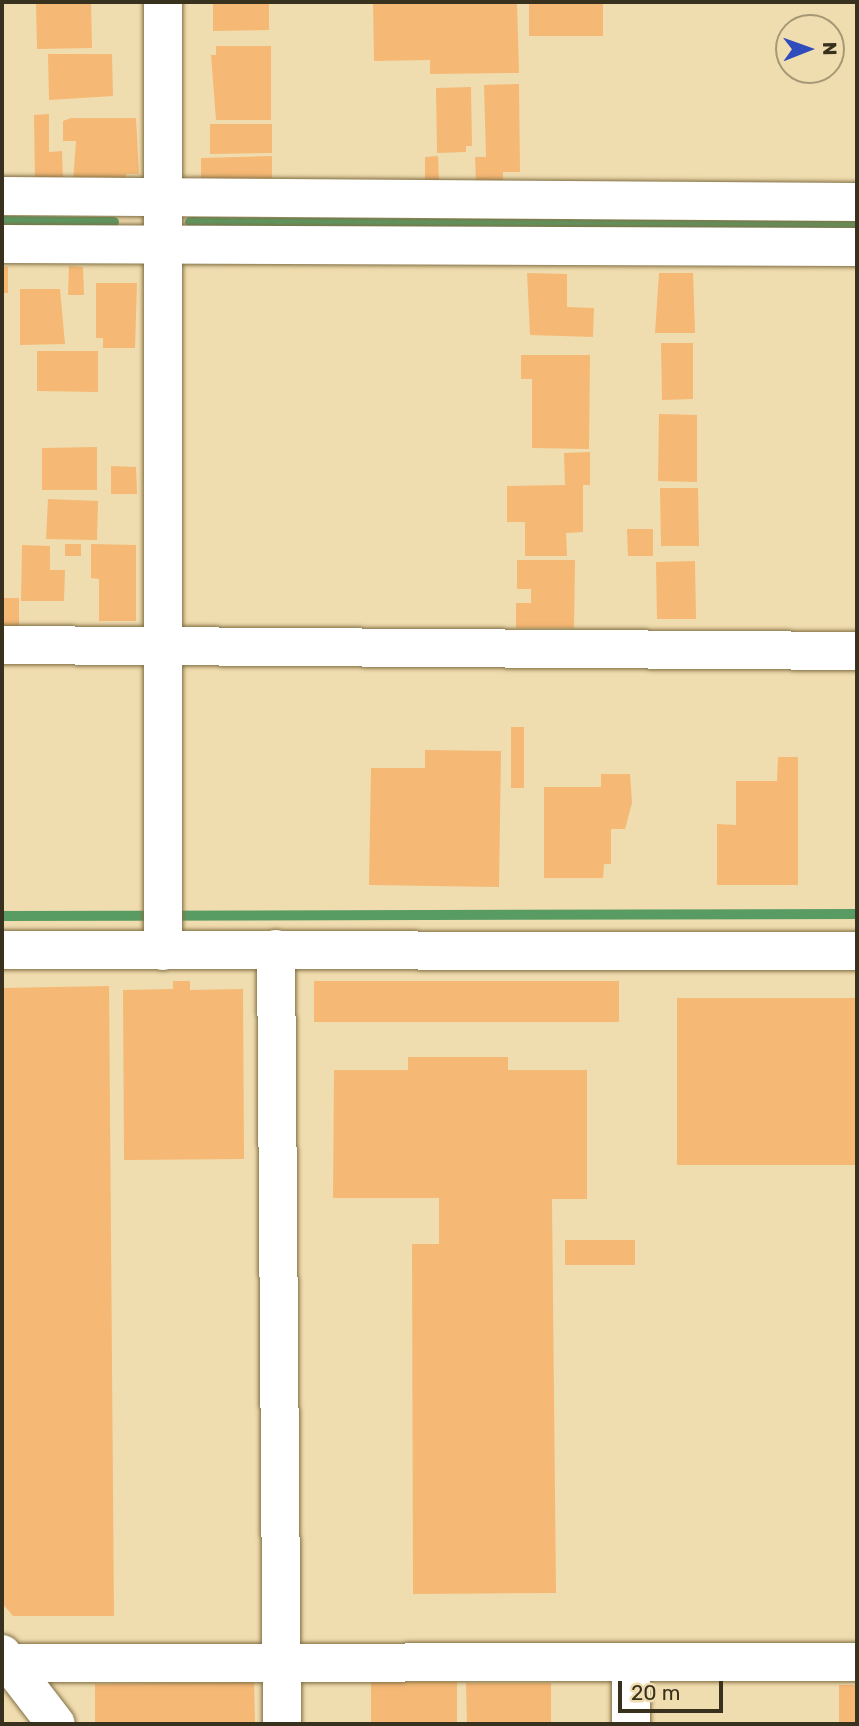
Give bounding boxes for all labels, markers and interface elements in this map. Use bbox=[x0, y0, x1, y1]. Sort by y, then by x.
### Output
north arrow bbox=[775, 14, 845, 84]
text: N bbox=[818, 42, 841, 56]
scale bar bbox=[621, 1666, 726, 1710]
text: 20 m bbox=[631, 1680, 680, 1705]

